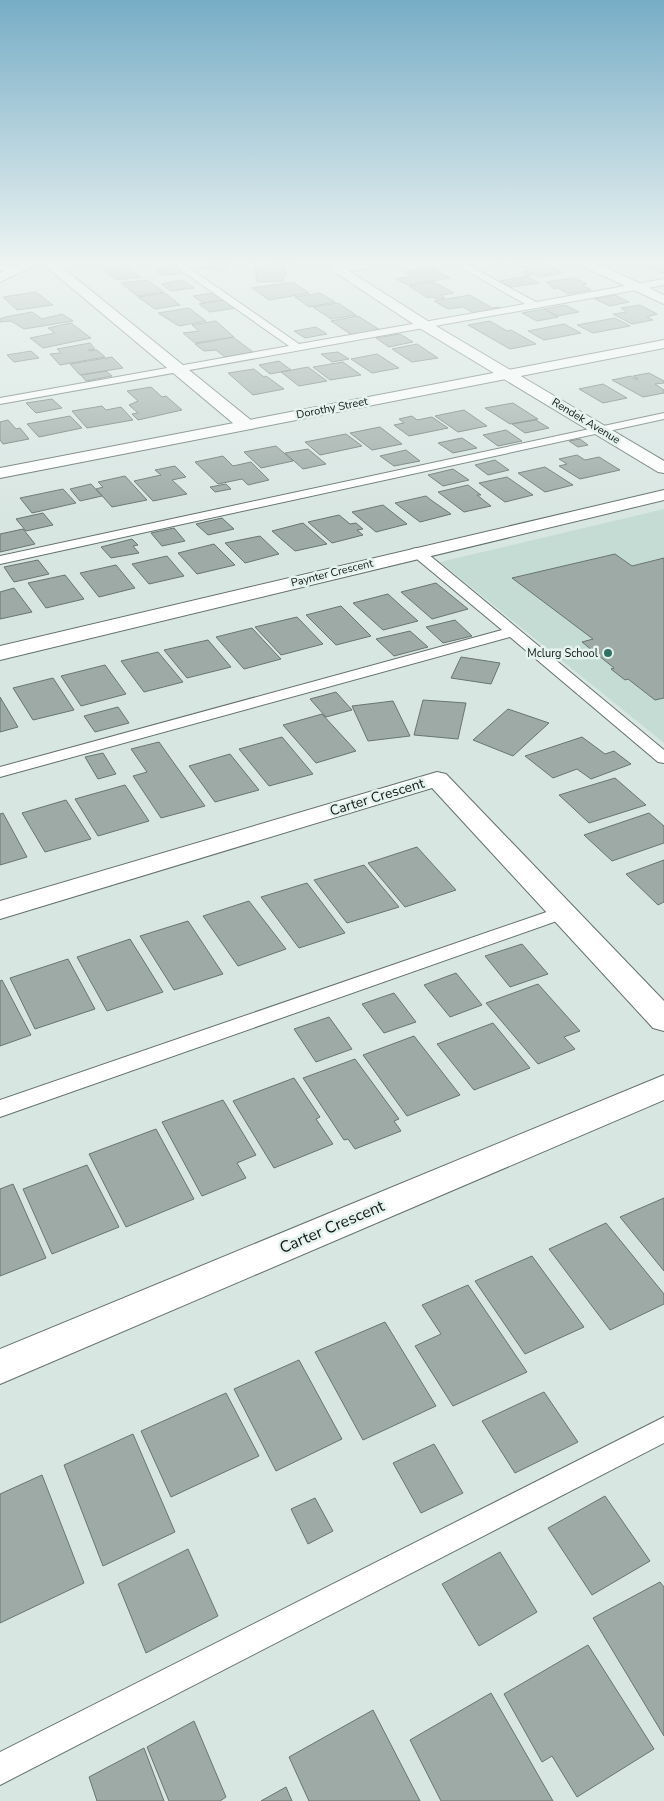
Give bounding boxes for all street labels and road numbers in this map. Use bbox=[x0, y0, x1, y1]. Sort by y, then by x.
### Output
street label: Dorothy Street bbox=[295, 394, 369, 422]
street label: Rendek Avenue bbox=[549, 395, 623, 447]
street label: Paynter Crescent bbox=[289, 556, 375, 590]
street label: Carter Crescent bbox=[327, 774, 427, 820]
street label: Carter Crescent bbox=[276, 1195, 388, 1259]

